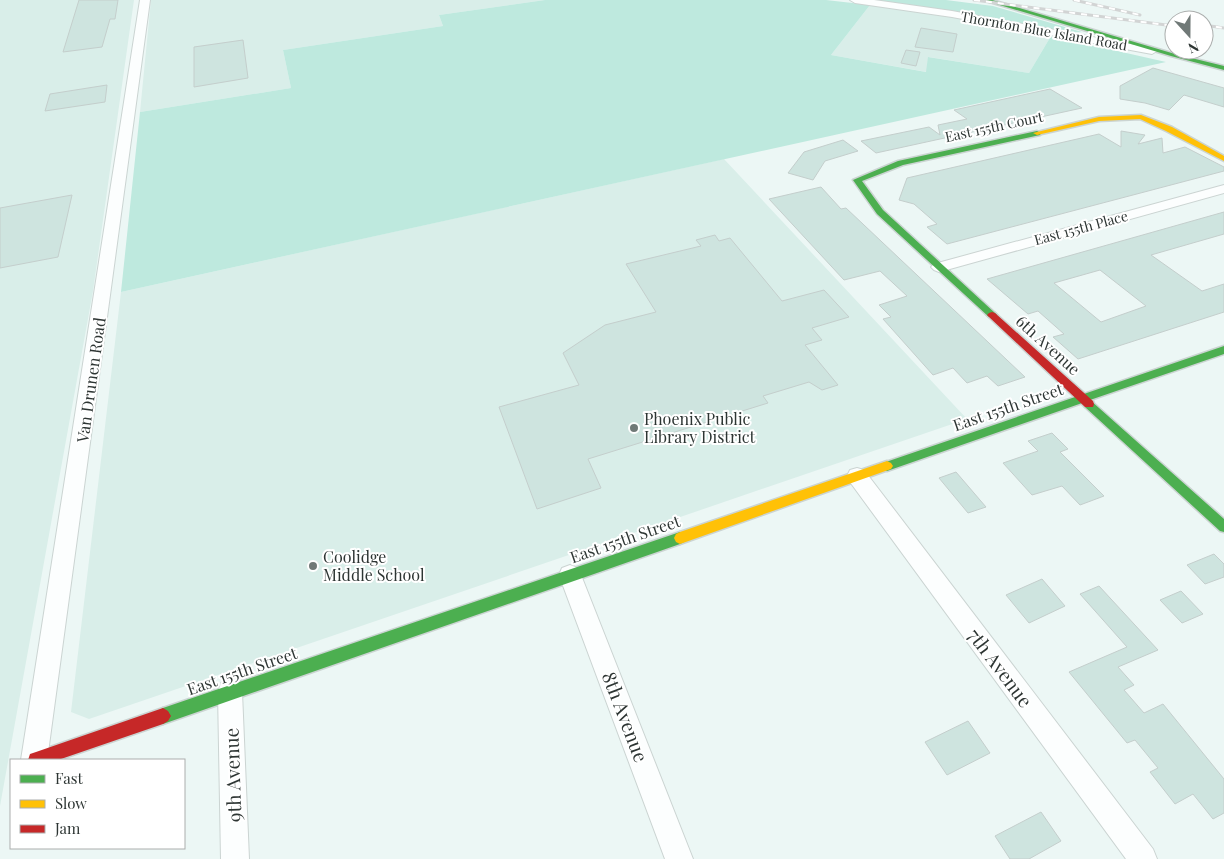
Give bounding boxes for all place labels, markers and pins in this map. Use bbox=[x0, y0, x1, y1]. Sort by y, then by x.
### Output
place label: Phoenix Public Library District bbox=[644, 408, 756, 447]
marker: Phoenix Public Library District bbox=[628, 422, 640, 434]
place label: Coolidge Middle School bbox=[323, 546, 425, 585]
marker: Coolidge Middle School bbox=[307, 560, 319, 572]

